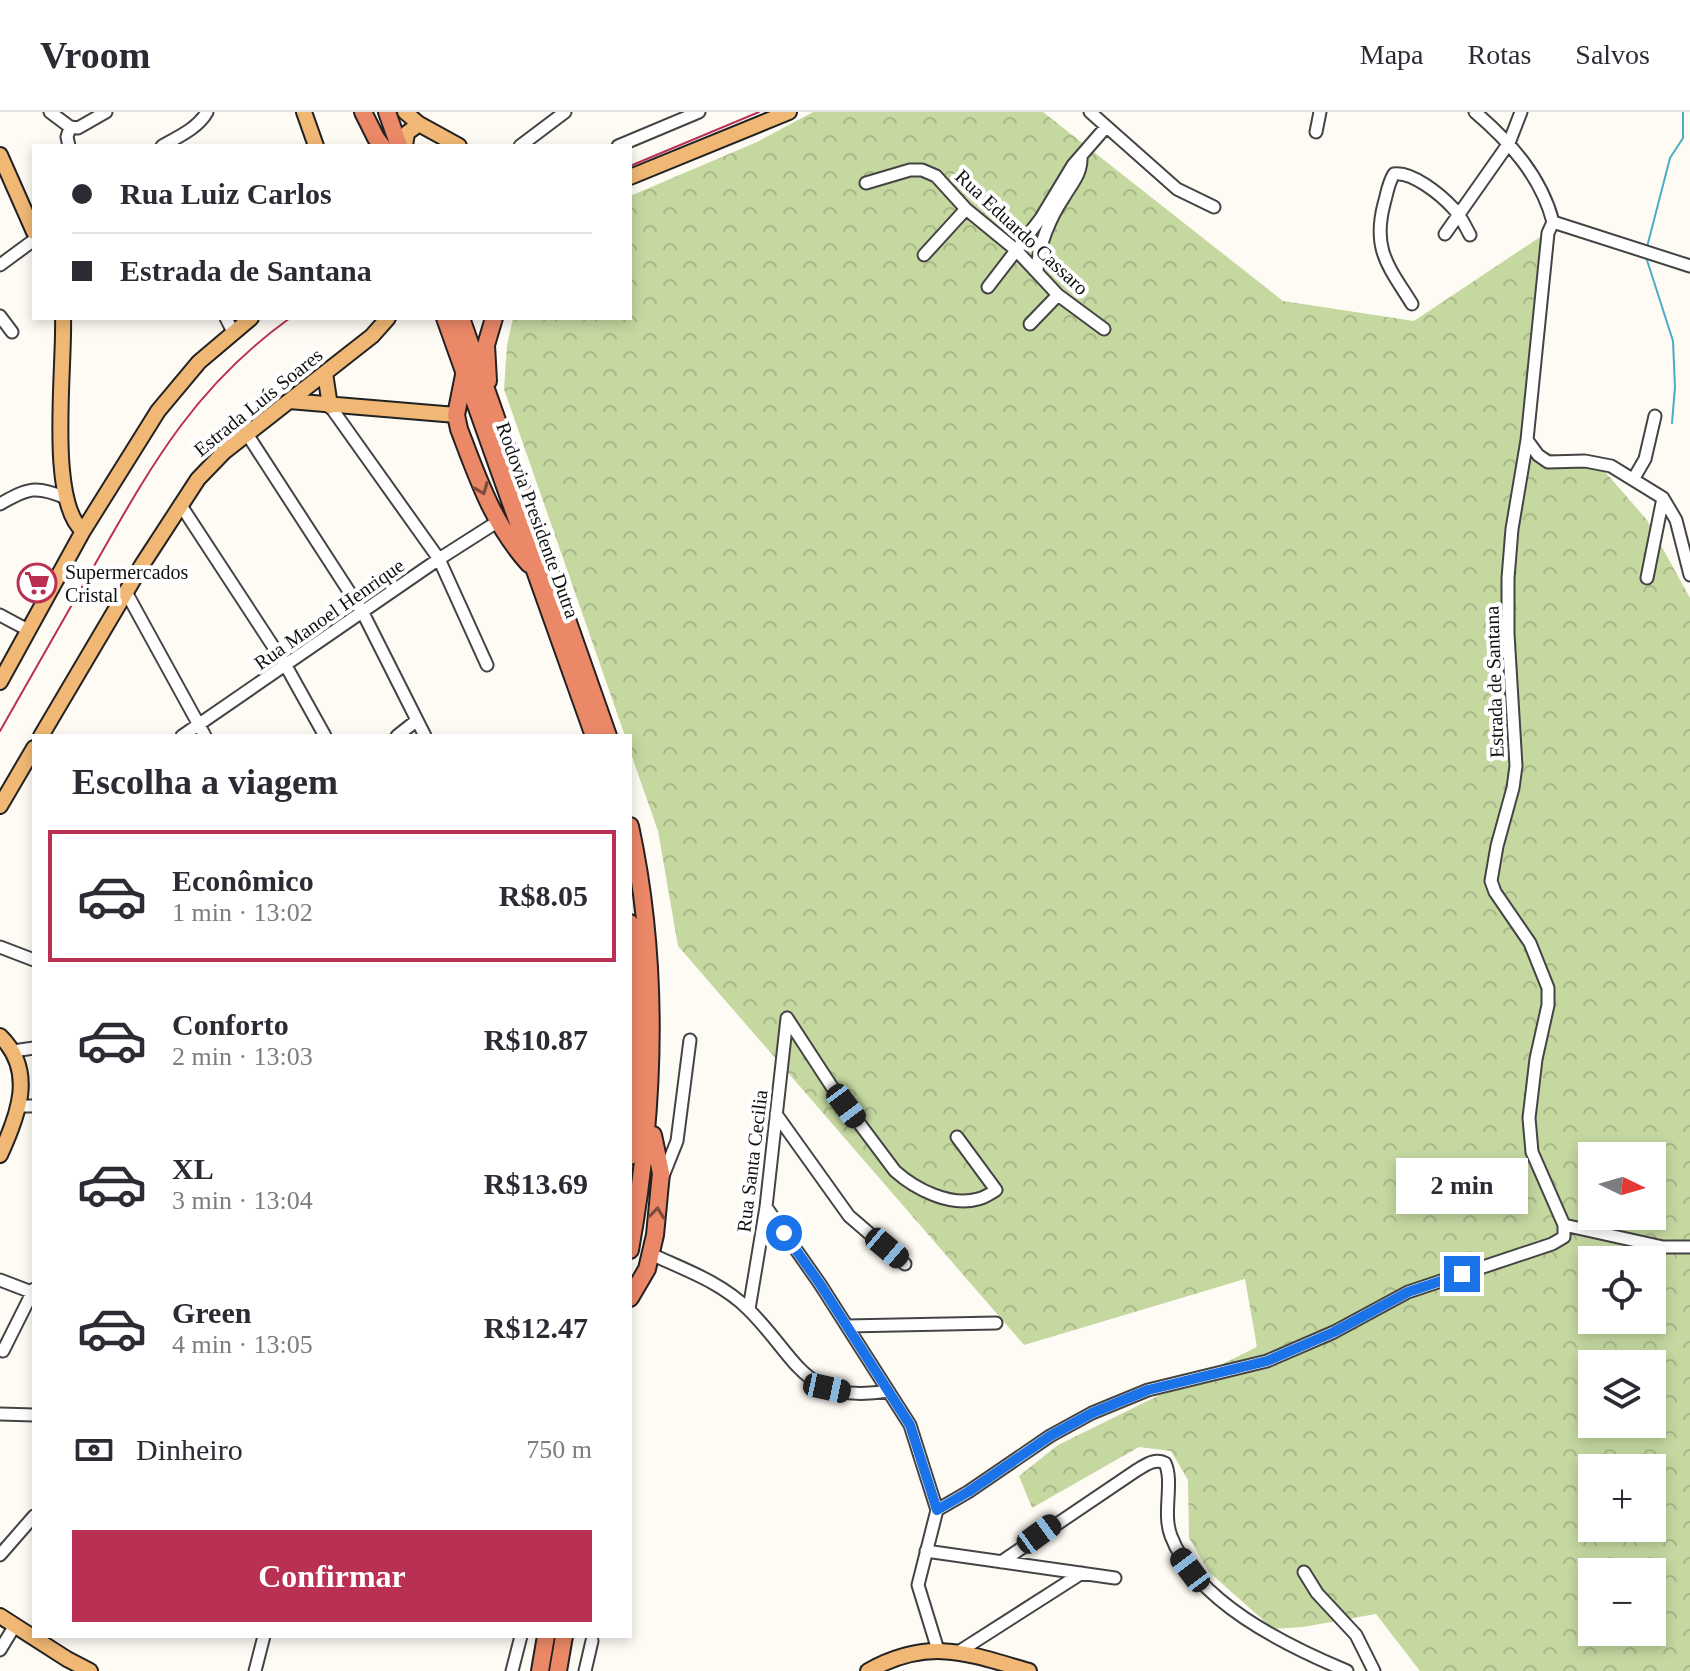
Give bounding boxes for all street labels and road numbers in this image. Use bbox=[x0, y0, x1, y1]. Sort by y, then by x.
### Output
street label: Rua Eduardo Cassaro bbox=[951, 165, 1093, 299]
street label: Estrada Luís Soares bbox=[189, 343, 327, 461]
street label: Rodovia Presidente Dutra bbox=[492, 419, 584, 621]
street label: Rua Manoel Henrique bbox=[250, 554, 409, 675]
street label: Estrada de Santana bbox=[1480, 605, 1508, 758]
street label: Rua Santa Cecilia bbox=[732, 1088, 772, 1233]

